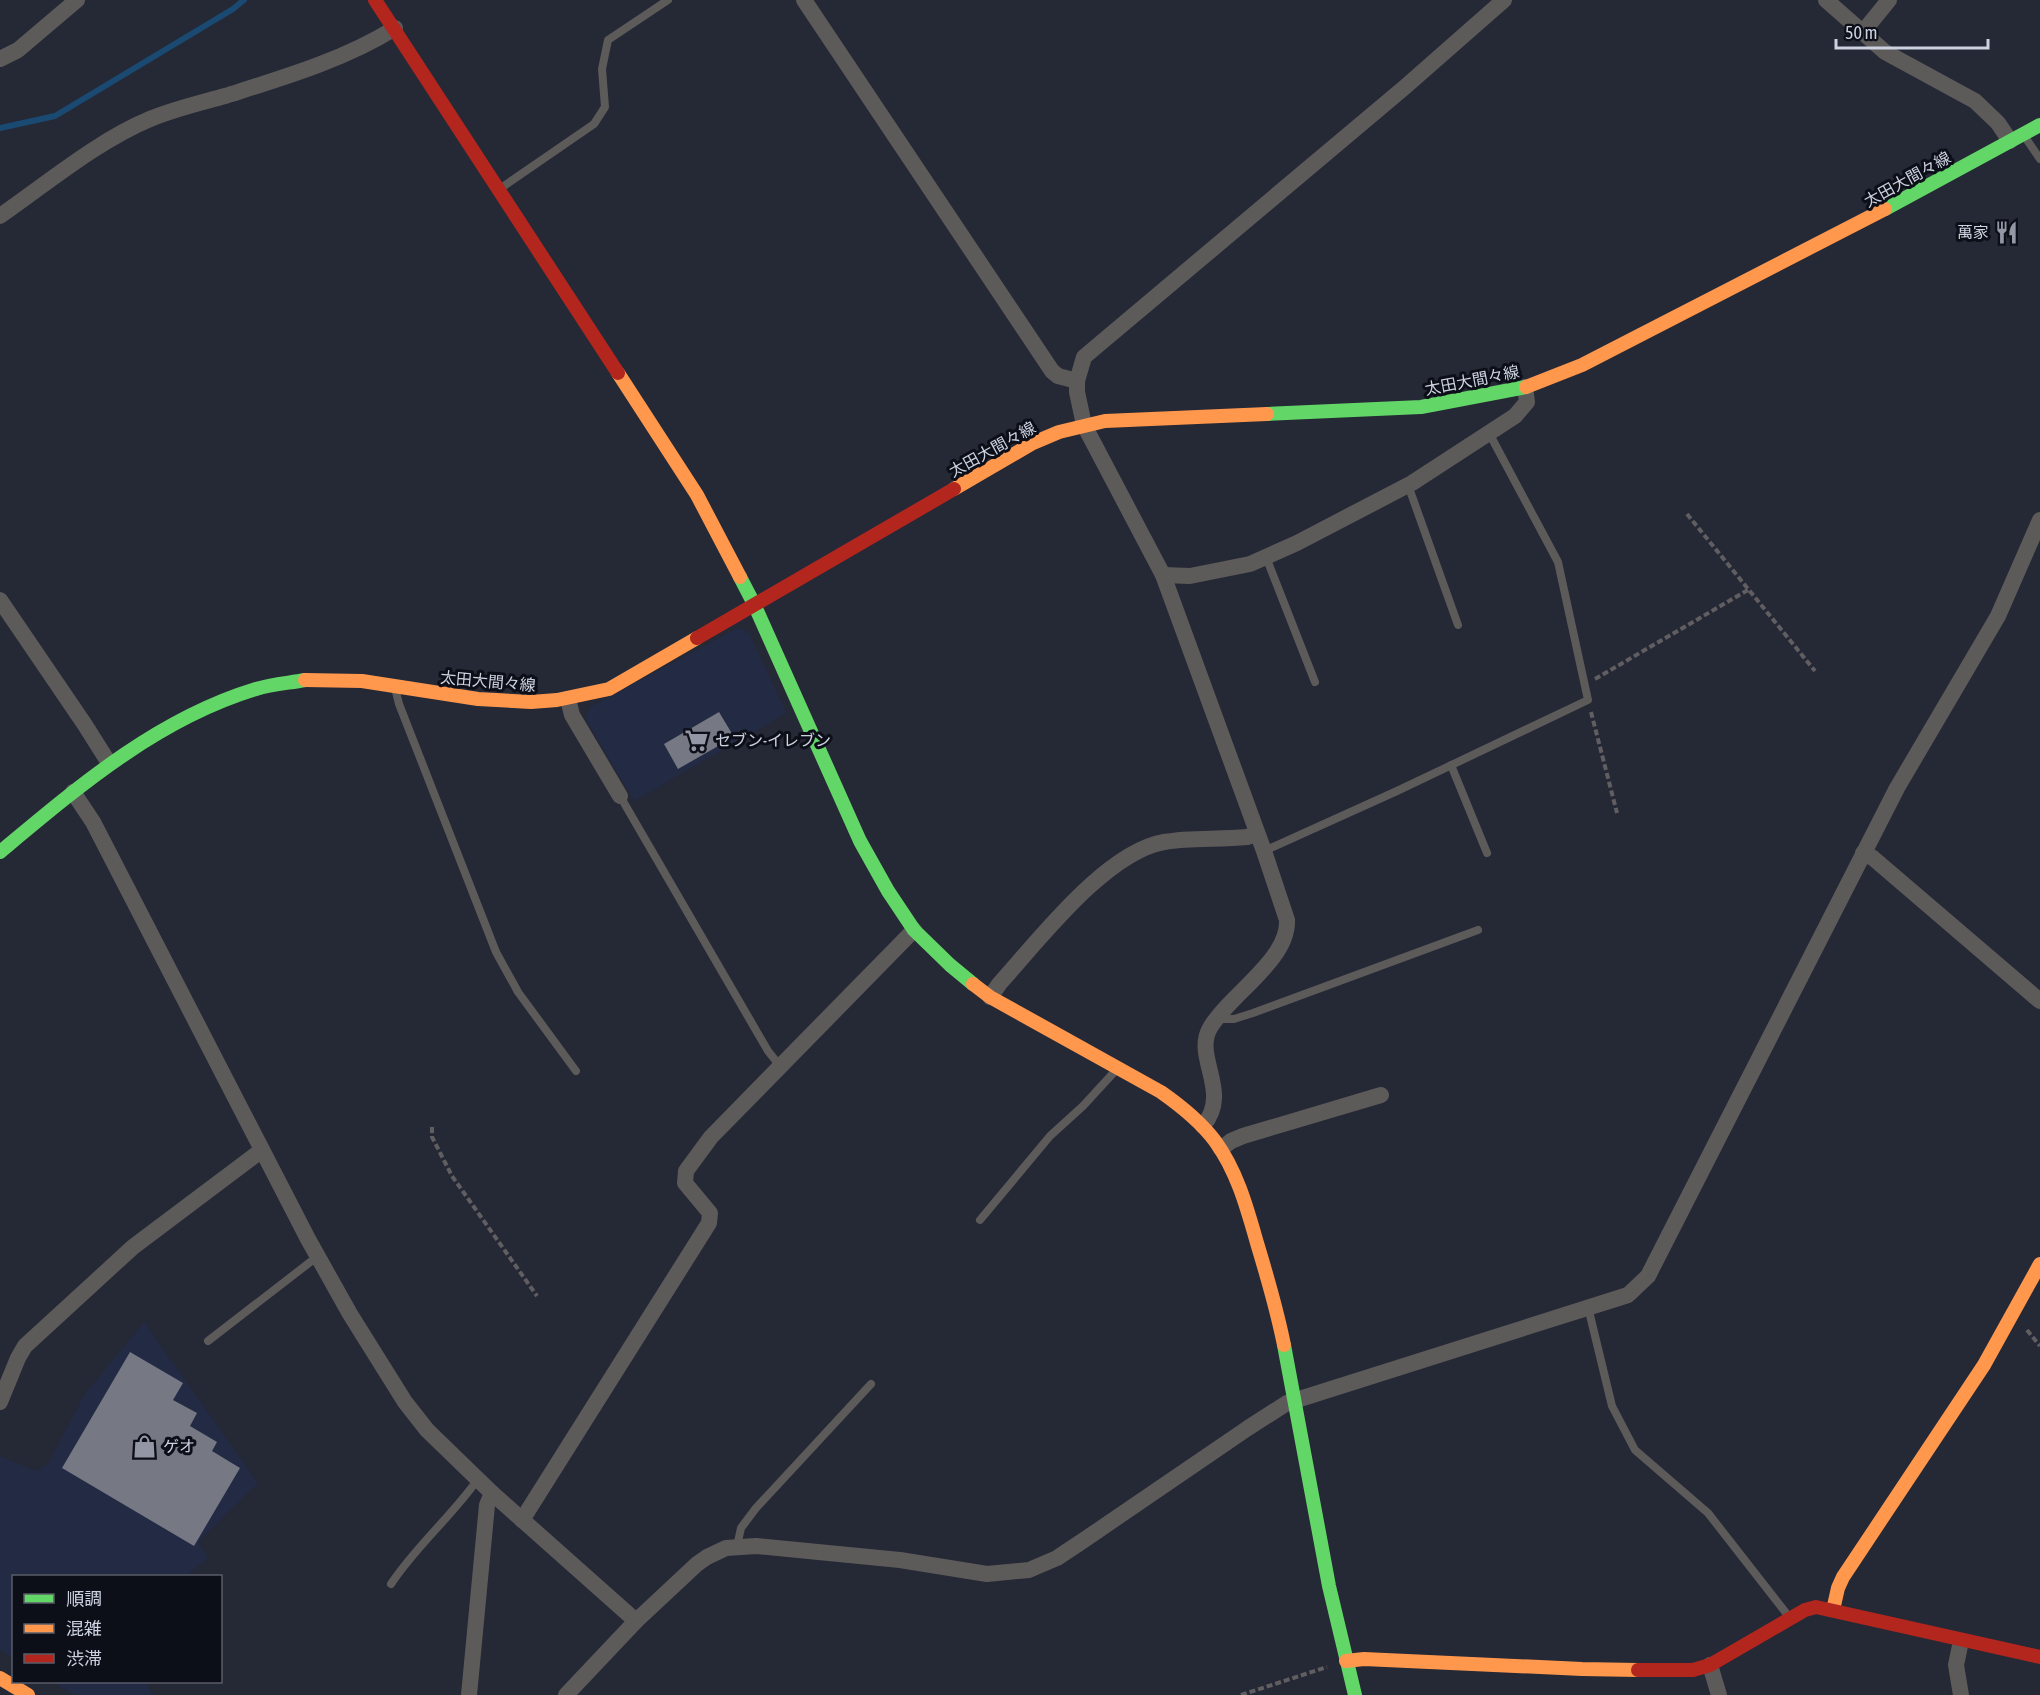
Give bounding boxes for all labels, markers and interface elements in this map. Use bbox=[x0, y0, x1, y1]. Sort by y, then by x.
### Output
scale bar bbox=[1836, 12, 1988, 50]
text: 50 m bbox=[1845, 22, 1877, 43]
street label: 太田大間々線 bbox=[1861, 148, 1953, 210]
restaurant icon: 萬家 bbox=[1994, 219, 2020, 245]
place label: 萬家 bbox=[1957, 223, 1989, 241]
street label: 太田大間々線 bbox=[1423, 362, 1521, 398]
street label: 太田大間々線 bbox=[946, 418, 1038, 480]
street label: 太田大間々線 bbox=[439, 668, 537, 694]
supermarket icon: セブン-イレブン bbox=[684, 727, 710, 753]
place label: セブン-イレブン bbox=[715, 731, 831, 749]
shop icon: ゲオ bbox=[132, 1433, 158, 1459]
place label: ゲオ bbox=[163, 1437, 195, 1455]
legend bbox=[12, 1575, 222, 1683]
text: 順調 bbox=[66, 1588, 102, 1609]
text: 混雑 bbox=[66, 1618, 102, 1639]
text: 渋滞 bbox=[66, 1648, 102, 1669]

